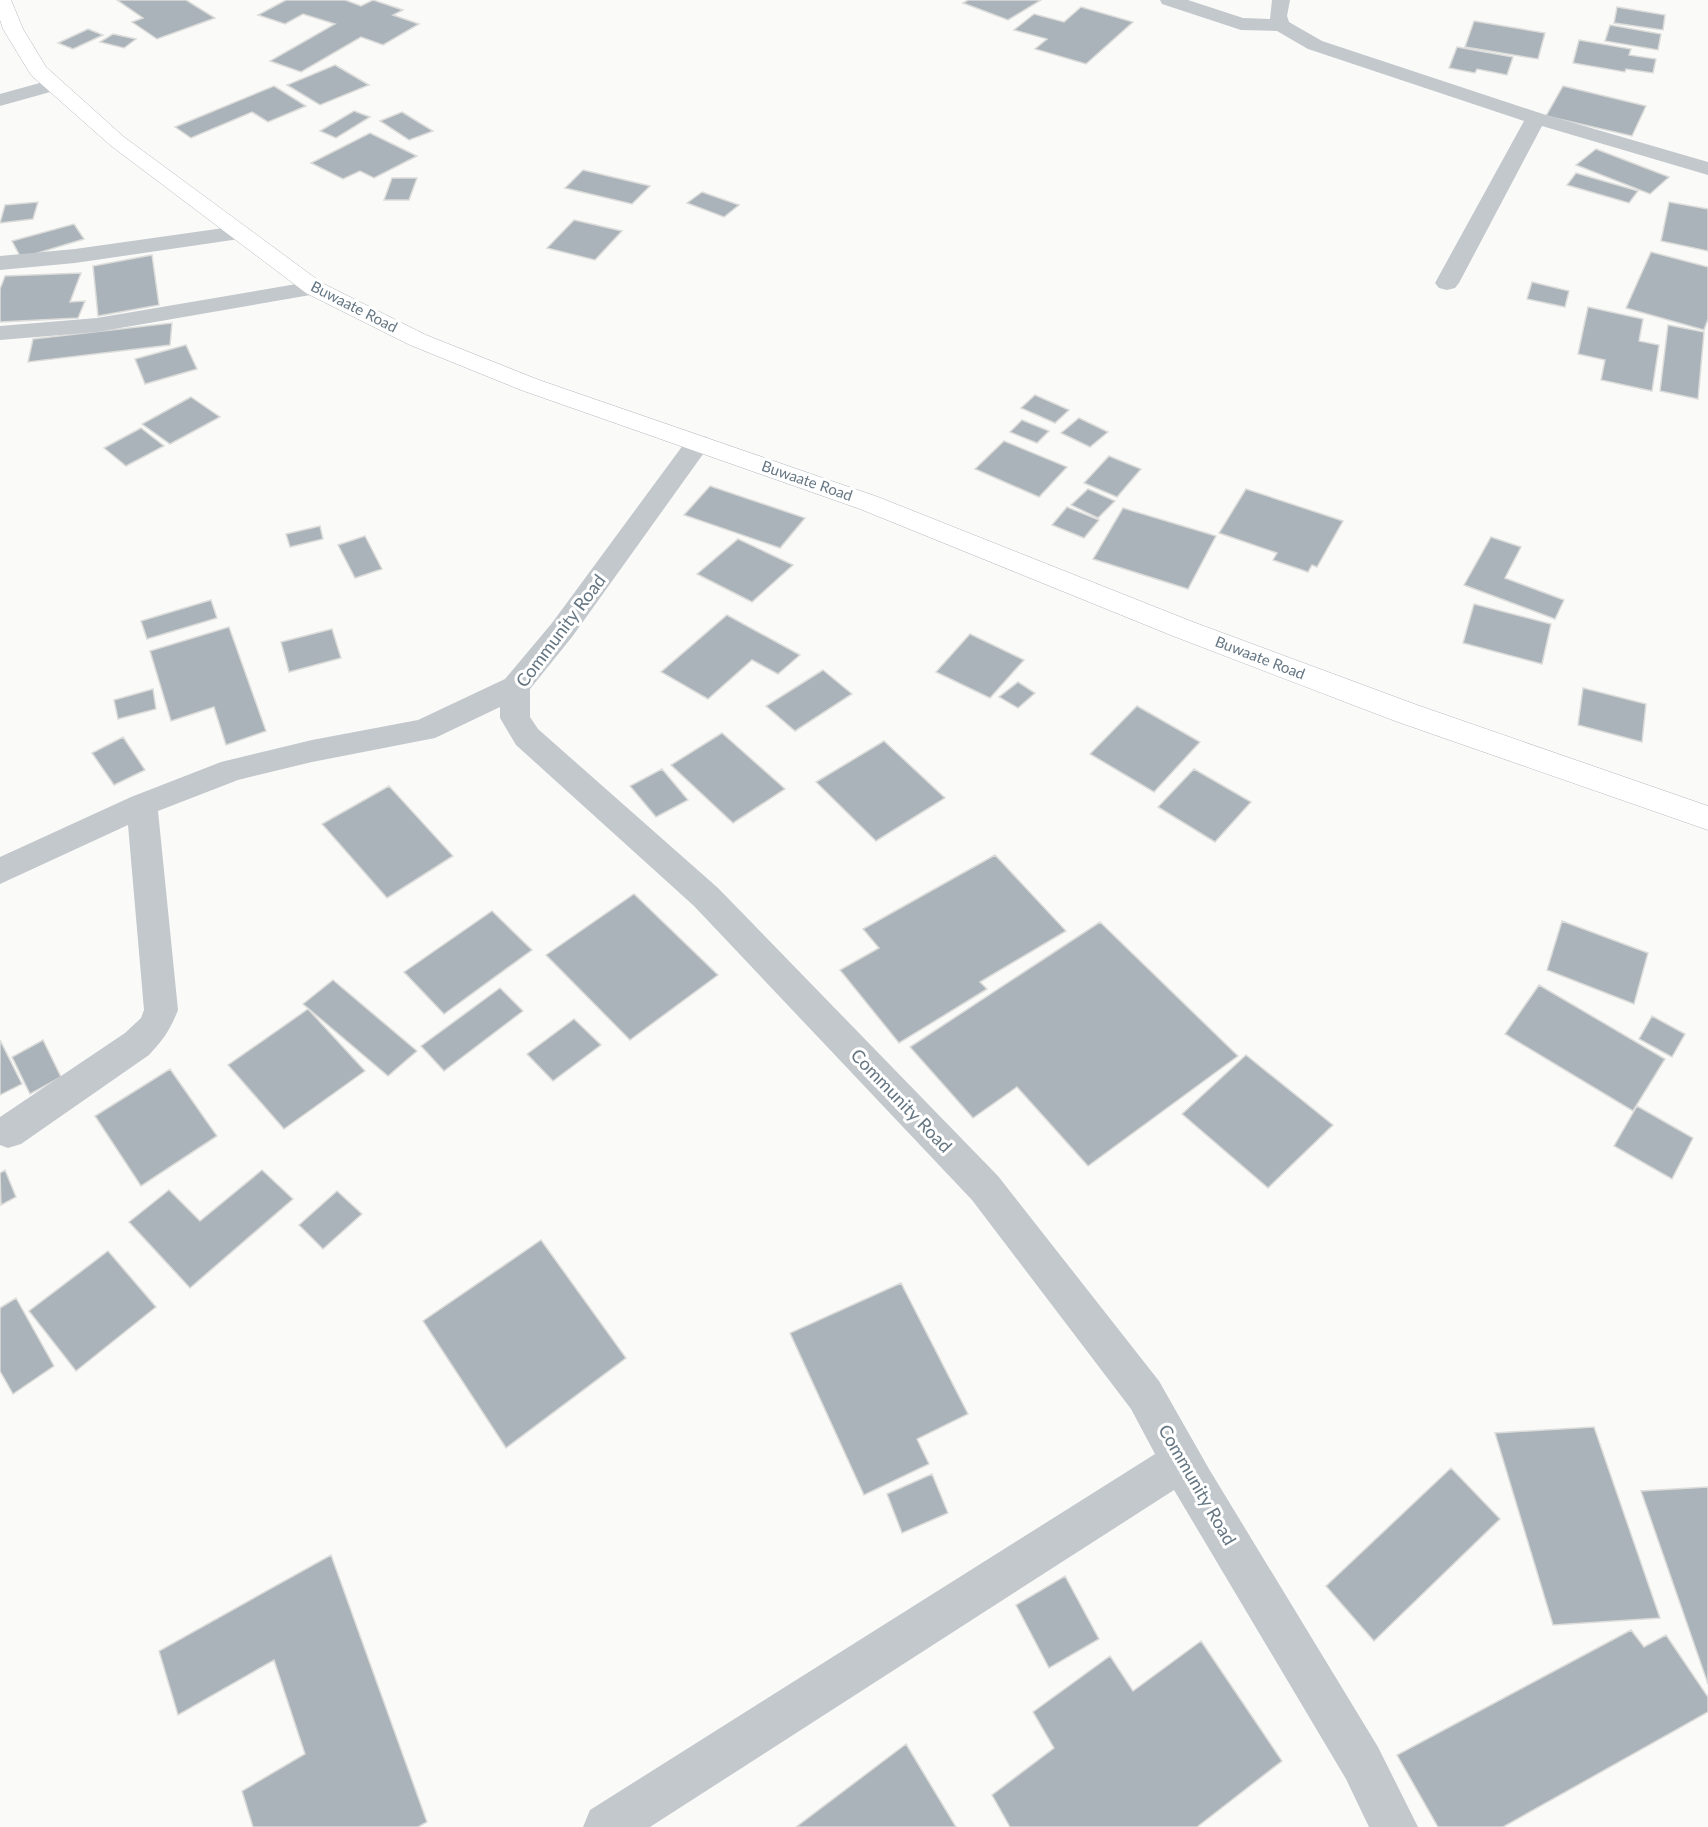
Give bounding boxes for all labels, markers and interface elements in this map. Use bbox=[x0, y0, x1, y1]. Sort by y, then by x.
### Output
street label: Buwaate Road bbox=[308, 277, 401, 336]
street label: Buwaate Road bbox=[760, 456, 855, 504]
street label: Community Road bbox=[511, 570, 610, 691]
street label: Buwaate Road bbox=[1213, 632, 1308, 682]
street label: Community Road bbox=[847, 1044, 957, 1157]
street label: Community Road bbox=[1154, 1420, 1241, 1549]

